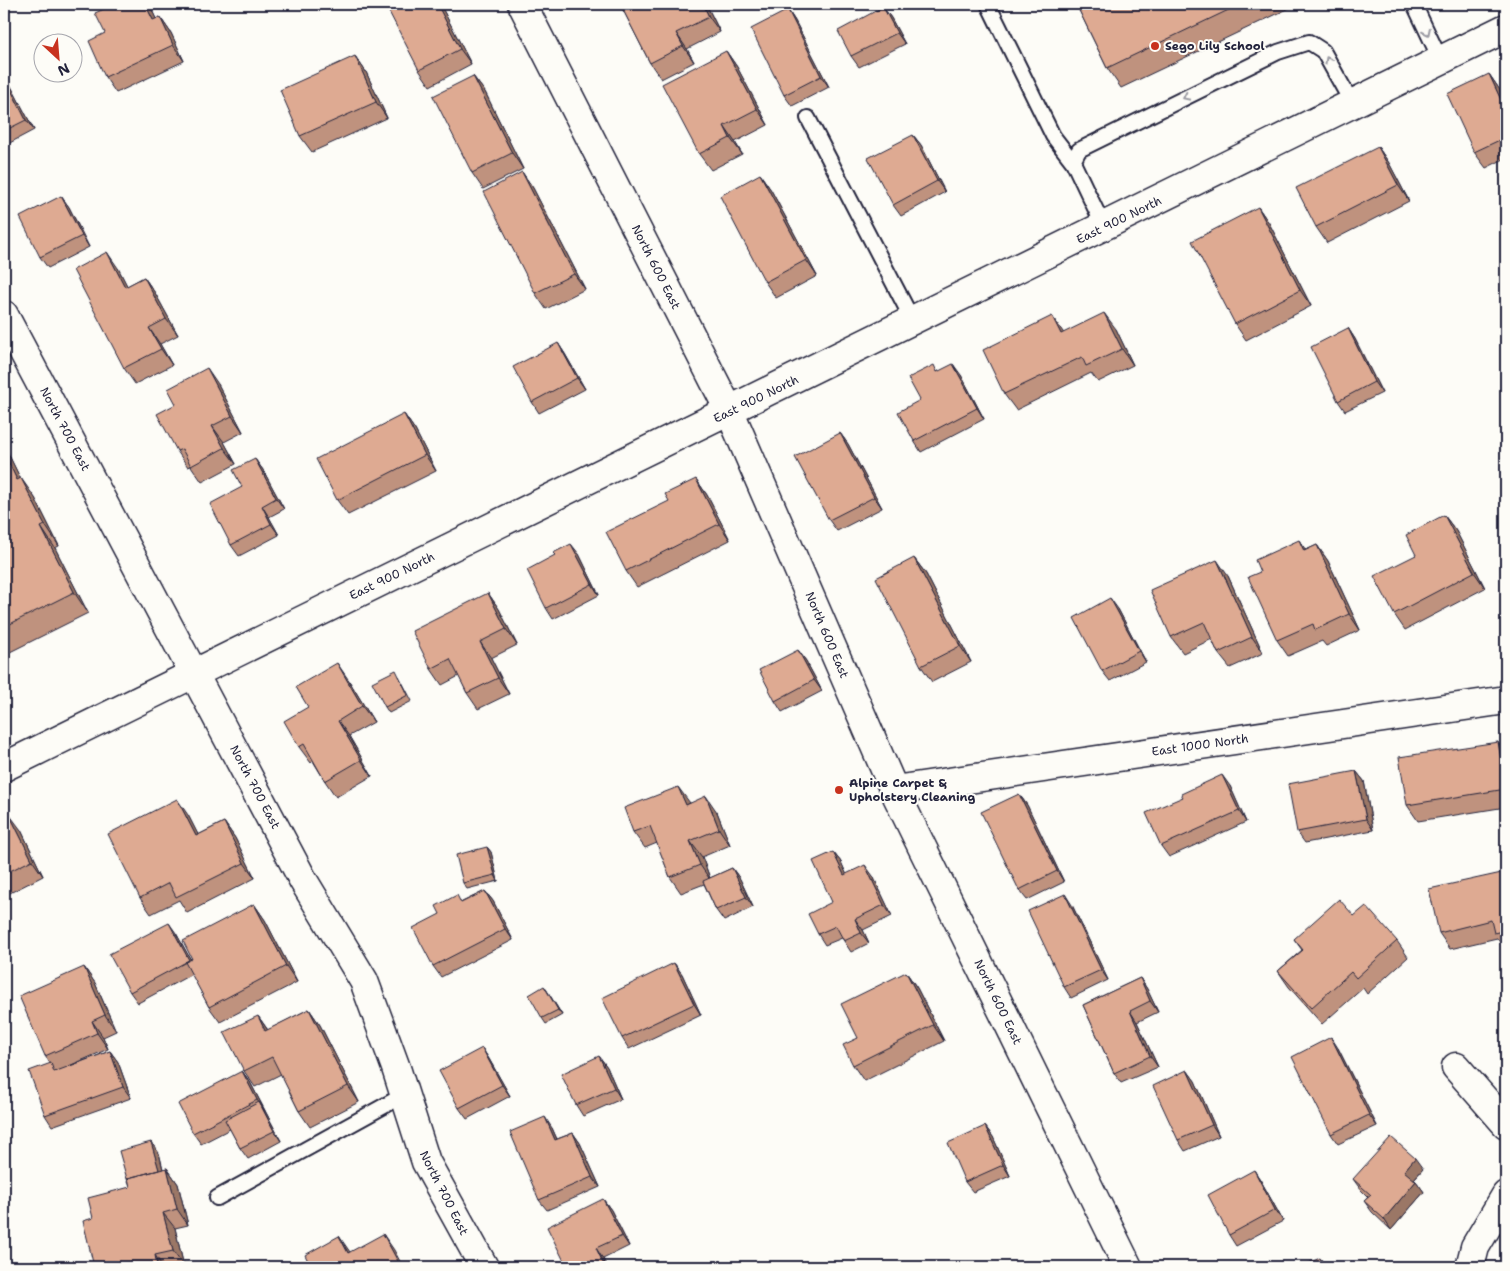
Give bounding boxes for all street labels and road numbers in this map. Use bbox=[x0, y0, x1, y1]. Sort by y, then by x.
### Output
street label: East 900 North bbox=[1074, 192, 1164, 248]
street label: North 600 East bbox=[628, 222, 684, 312]
street label: East 900 North bbox=[711, 371, 801, 427]
street label: North 700 East bbox=[36, 384, 94, 474]
street label: East 900 North bbox=[347, 548, 437, 604]
street label: North 600 East bbox=[802, 589, 852, 681]
street label: East 1000 North bbox=[1151, 730, 1249, 760]
street label: North 700 East bbox=[226, 742, 284, 832]
street label: North 600 East bbox=[971, 957, 1025, 1047]
street label: North 700 East bbox=[416, 1148, 472, 1238]

